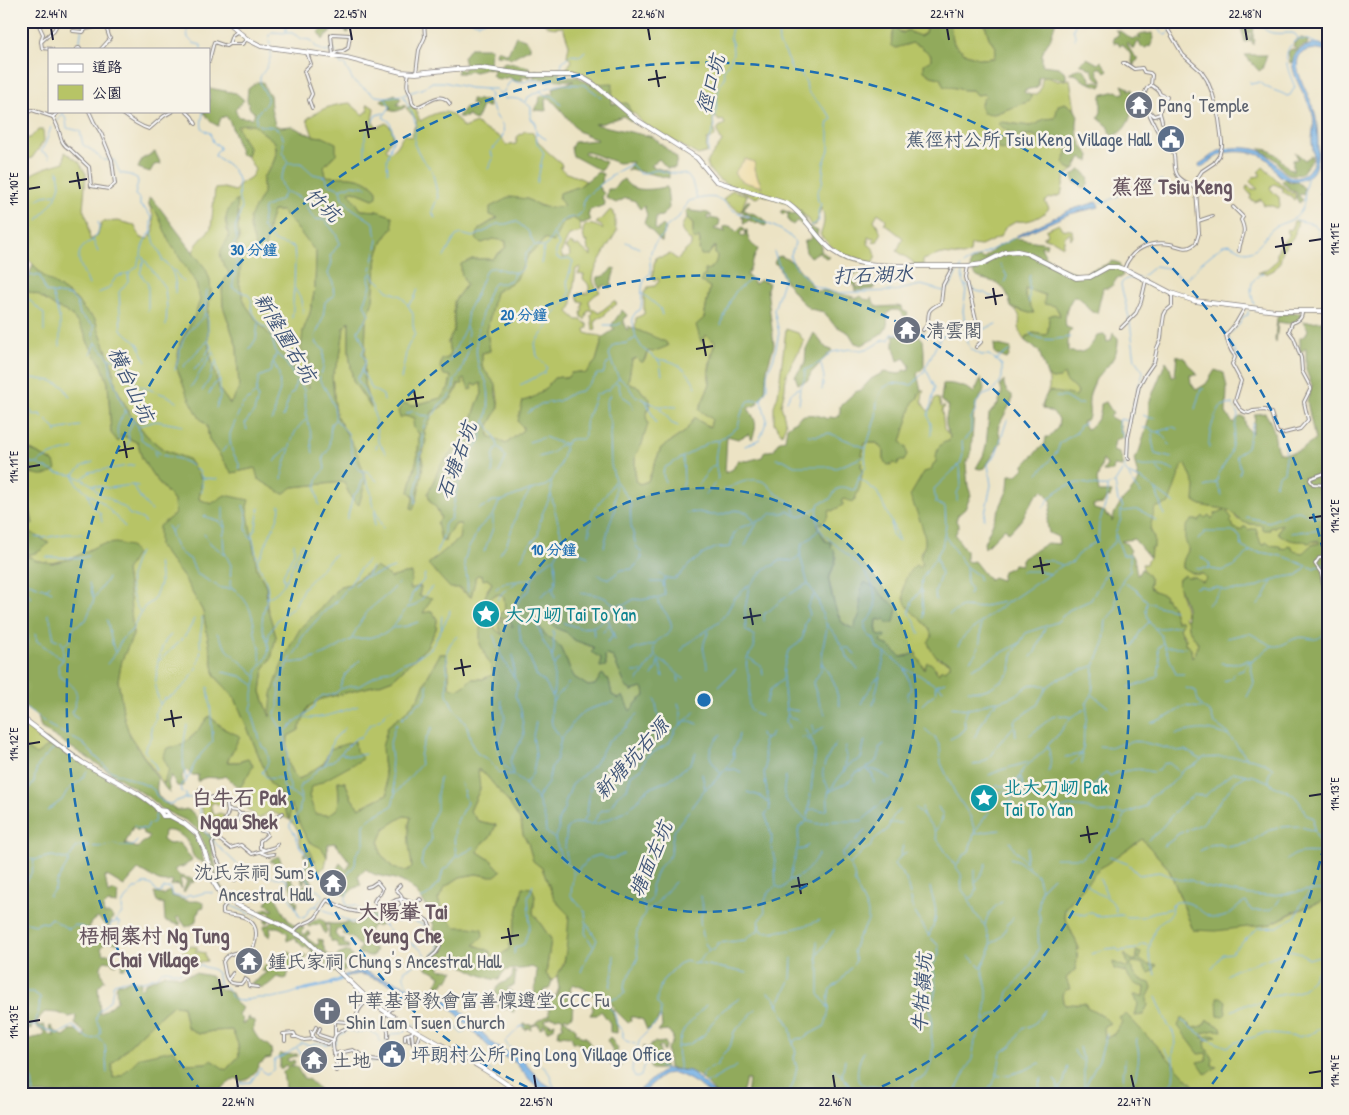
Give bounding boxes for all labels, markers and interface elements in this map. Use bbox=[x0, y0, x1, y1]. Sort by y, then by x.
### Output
text: 22.44°N bbox=[35, 5, 67, 22]
text: 22.45°N bbox=[334, 5, 366, 22]
text: 22.46°N bbox=[632, 5, 664, 22]
text: 22.47°N bbox=[930, 5, 964, 22]
text: 22.48°N bbox=[1229, 5, 1261, 22]
legend bbox=[48, 48, 210, 112]
water label: 徑口坑 bbox=[689, 50, 731, 116]
text: 道路 bbox=[92, 56, 122, 77]
text: 公園 bbox=[92, 82, 122, 103]
temple icon: Pang' Temple bbox=[1124, 90, 1154, 120]
place label: Pang' Temple bbox=[1158, 92, 1250, 118]
public building icon: 蕉徑村公所 Tsiu Keng Village Hall bbox=[1156, 124, 1186, 154]
place label: 蕉徑村公所 Tsiu Keng Village Hall bbox=[906, 126, 1153, 152]
text: 114.10°E bbox=[5, 172, 22, 206]
district label: 蕉徑 Tsiu Keng bbox=[1112, 172, 1232, 202]
water label: 竹坑 bbox=[299, 180, 348, 229]
text: 114.11°E bbox=[1326, 222, 1343, 255]
text: 30 分鐘 bbox=[231, 239, 277, 260]
water label: 打石湖水 bbox=[833, 259, 914, 289]
water label: 新隆圍右坑 bbox=[249, 287, 324, 389]
text: 20 分鐘 bbox=[500, 304, 548, 325]
temple icon: 清雲閣 bbox=[892, 315, 922, 345]
place label: 清雲閣 bbox=[926, 317, 983, 343]
water label: 橫台山坑 bbox=[103, 342, 162, 428]
water label: 石塘右坑 bbox=[430, 416, 483, 502]
text: 114.11°E bbox=[5, 450, 22, 483]
text: 114.12°E bbox=[1326, 498, 1343, 533]
text: 10 分鐘 bbox=[531, 539, 577, 560]
place icon: 大刀屻 Tai To Yan bbox=[471, 599, 501, 629]
place label: 大刀屻 Tai To Yan bbox=[505, 601, 637, 627]
centre of rings bbox=[695, 691, 713, 709]
water label: 新塘坑右源 bbox=[588, 710, 676, 804]
text: 114.12°E bbox=[5, 726, 22, 761]
place label: 北大刀屻 Pak Tai To Yan bbox=[1003, 774, 1108, 822]
text: 114.13°E bbox=[1326, 777, 1343, 811]
district label: 白牛石 Pak Ngau Shek bbox=[192, 783, 287, 837]
place icon: 北大刀屻 Pak Tai To Yan bbox=[969, 783, 999, 813]
water label: 塘面左坑 bbox=[622, 815, 679, 901]
place label: 沈氏宗祠 Sum's Ancestral Hall bbox=[194, 859, 315, 907]
temple icon: 沈氏宗祠 Sum's Ancestral Hall bbox=[318, 868, 348, 898]
district label: 大陽輋 Tai Yeung Che bbox=[358, 897, 448, 951]
district label: 梧桐寨村 Ng Tung Chai Village bbox=[78, 921, 230, 975]
temple icon: 鍾氏家祠 Chung's Ancestral Hall bbox=[234, 946, 264, 976]
place label: 鍾氏家祠 Chung's Ancestral Hall bbox=[268, 948, 502, 974]
water label: 牛牯嶺坑 bbox=[905, 950, 937, 1034]
place label: 中華基督教會富善懍遵堂 CCC Fu Shin Lam Tsuen Church bbox=[346, 987, 610, 1035]
church icon: 中華基督教會富善懍遵堂 CCC Fu Shin Lam Tsuen Church bbox=[312, 996, 342, 1026]
text: 114.13°E bbox=[5, 1005, 22, 1039]
public building icon: 坪朗村公所 Ping Long Village Office bbox=[377, 1039, 407, 1069]
place label: 坪朗村公所 Ping Long Village Office bbox=[411, 1041, 672, 1067]
temple icon: 土地 bbox=[299, 1045, 329, 1075]
place label: 土地 bbox=[333, 1047, 371, 1073]
text: 114.14°E bbox=[1326, 1054, 1343, 1087]
text: 22.44°N bbox=[222, 1093, 254, 1110]
text: 22.45°N bbox=[520, 1093, 552, 1110]
text: 22.46°N bbox=[819, 1093, 851, 1110]
text: 22.47°N bbox=[1117, 1093, 1151, 1110]

